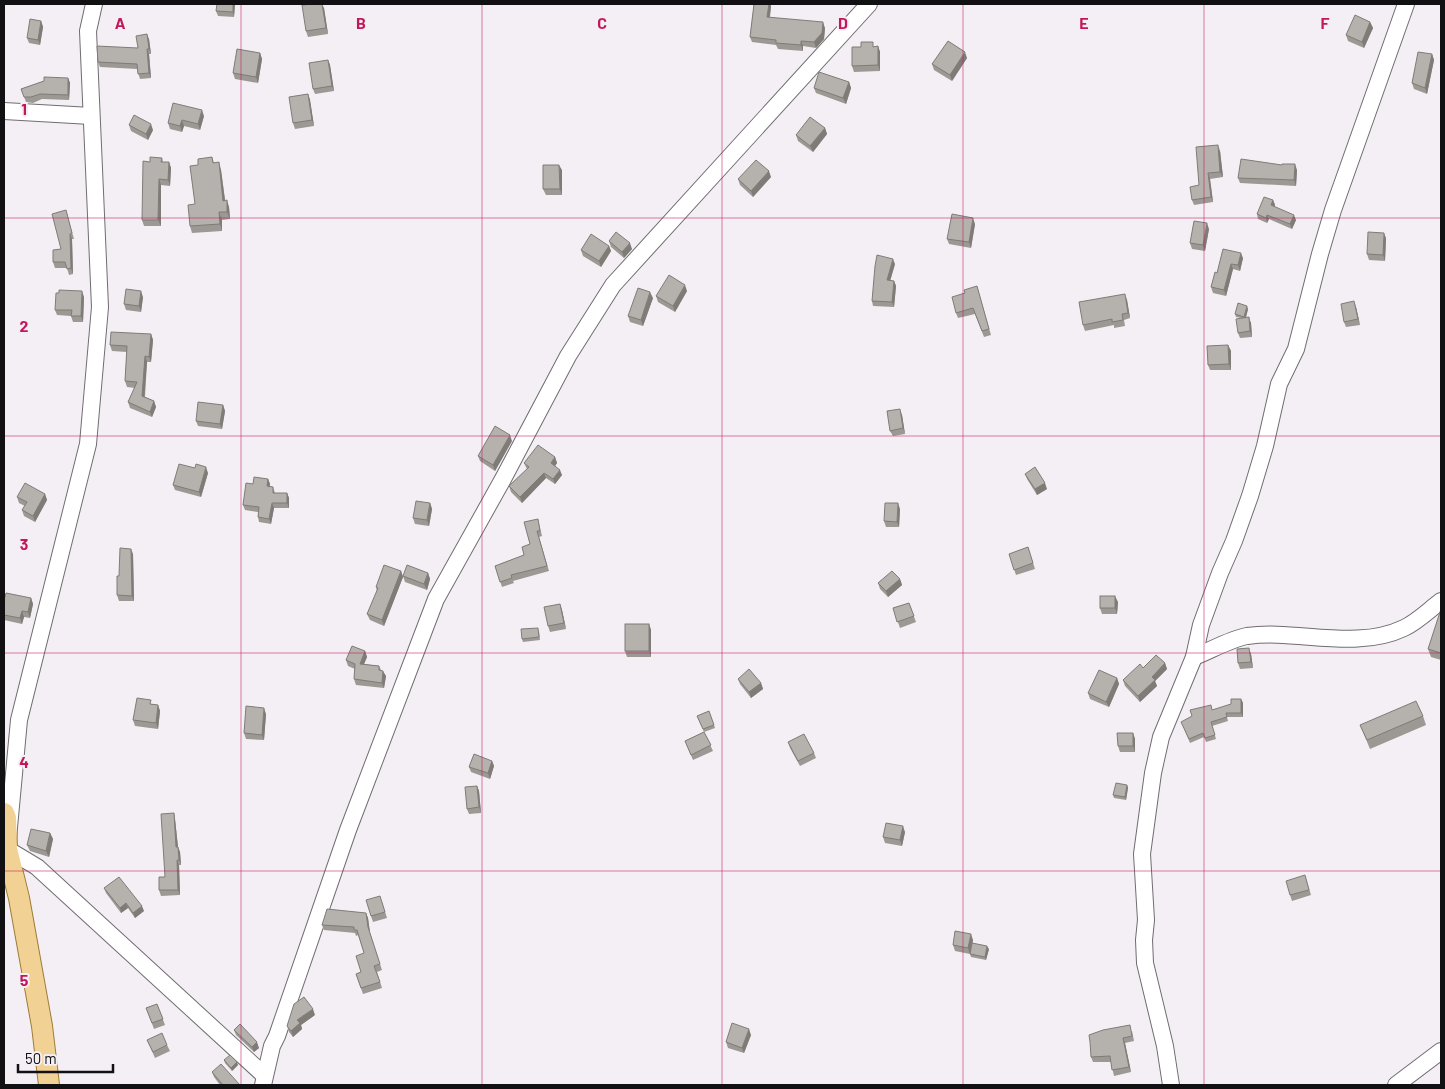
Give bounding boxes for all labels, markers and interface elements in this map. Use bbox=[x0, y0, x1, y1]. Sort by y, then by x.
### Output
text: A bbox=[115, 13, 126, 32]
text: B bbox=[356, 13, 366, 32]
text: C bbox=[597, 13, 607, 32]
text: D bbox=[838, 13, 848, 32]
text: E bbox=[1079, 13, 1089, 32]
text: F bbox=[1321, 13, 1330, 32]
text: 1 bbox=[21, 99, 27, 118]
text: 2 bbox=[20, 316, 29, 335]
text: 3 bbox=[20, 534, 28, 553]
text: 4 bbox=[19, 752, 29, 771]
text: 5 bbox=[20, 970, 29, 989]
scale bar bbox=[18, 1042, 112, 1074]
text: 50 m bbox=[25, 1049, 57, 1067]

